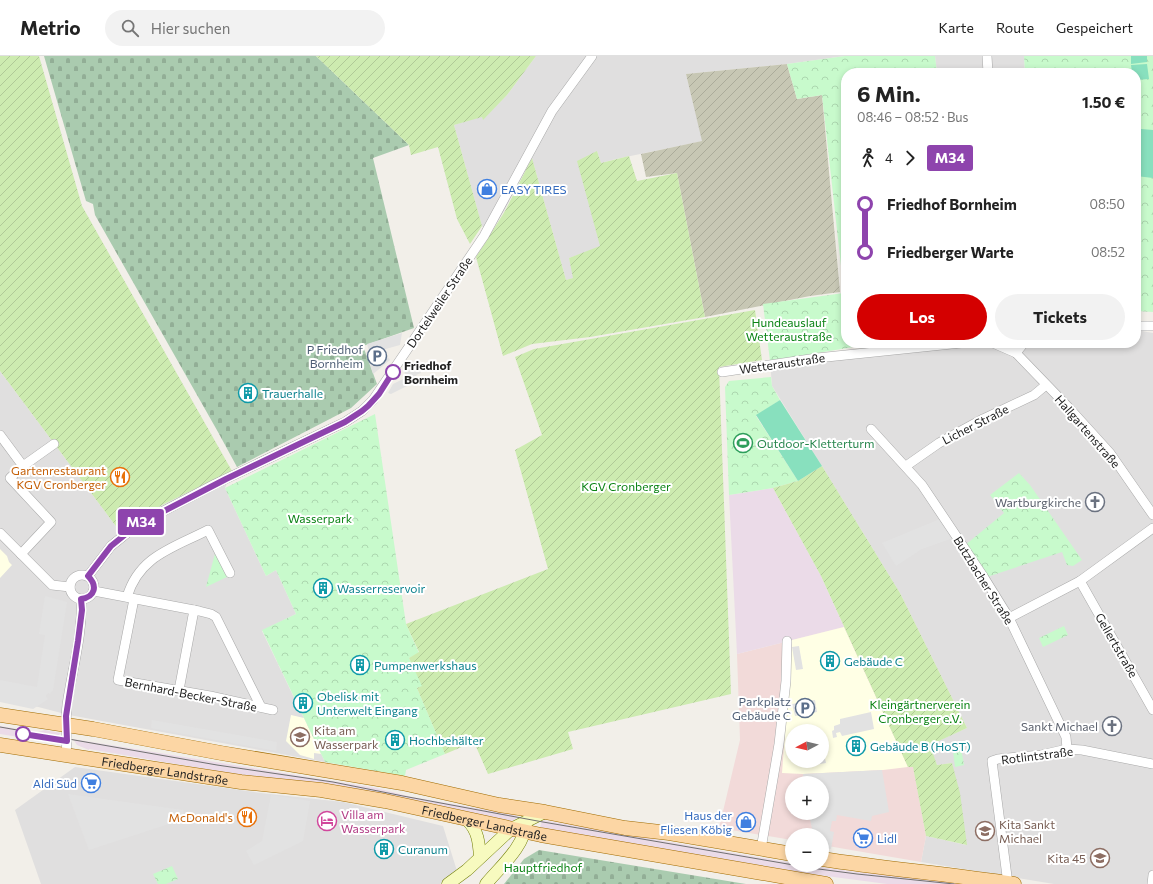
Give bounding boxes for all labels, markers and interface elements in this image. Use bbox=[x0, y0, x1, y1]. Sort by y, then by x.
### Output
search box bbox=[105, 10, 385, 46]
text: Metrio bbox=[20, 16, 81, 39]
icon: search bbox=[119, 17, 141, 39]
text: Hier suchen bbox=[151, 19, 230, 37]
text: Karte bbox=[939, 19, 974, 36]
text: Route bbox=[996, 19, 1034, 36]
text: Gespeichert bbox=[1056, 19, 1133, 36]
text: 6 Min. bbox=[857, 80, 921, 107]
text: 1.50 € bbox=[1082, 93, 1125, 111]
text: 08:46 – 08:52 · Bus bbox=[857, 109, 969, 125]
icon: walk bbox=[857, 147, 879, 169]
icon: forward bbox=[899, 147, 921, 169]
text: M34 bbox=[935, 149, 965, 166]
text: 4 bbox=[885, 150, 893, 166]
shop icon: EASY TIRES bbox=[476, 178, 498, 200]
place label: EASY TIRES bbox=[501, 182, 567, 196]
text: Friedhof Bornheim bbox=[887, 195, 1017, 213]
text: 08:50 bbox=[1090, 196, 1125, 212]
text: Friedberger Warte bbox=[887, 243, 1014, 261]
text: 08:52 bbox=[1091, 244, 1125, 260]
street label: Dortelweiler Straße bbox=[403, 254, 475, 350]
button: Los bbox=[857, 294, 987, 340]
button: Tickets bbox=[995, 294, 1125, 340]
park label: Hundeauslauf Wetteraustraße bbox=[746, 315, 832, 343]
place label: P Friedhof Bornheim bbox=[307, 342, 363, 370]
parking icon: P Friedhof Bornheim bbox=[366, 345, 388, 367]
street label: Wetteraustraße bbox=[738, 350, 826, 376]
place label: Friedhof Bornheim bbox=[404, 358, 458, 386]
marker: Friedhof Bornheim bbox=[385, 364, 401, 380]
building icon: Trauerhalle bbox=[237, 382, 259, 404]
place label: Trauerhalle bbox=[262, 386, 323, 400]
street label: Hallgartenstraße bbox=[1053, 392, 1123, 470]
street label: Licher Straße bbox=[939, 401, 1011, 447]
sports icon: Outdoor-Kletterturm bbox=[732, 432, 754, 454]
place label: Outdoor-Kletterturm bbox=[757, 436, 875, 450]
place label: Gartenrestaurant KGV Cronberger bbox=[11, 463, 106, 491]
restaurant icon: Gartenrestaurant KGV Cronberger bbox=[109, 466, 131, 488]
park label: KGV Cronberger bbox=[581, 479, 671, 493]
church icon: Wartburgkirche bbox=[1084, 491, 1106, 513]
place label: Wartburgkirche bbox=[995, 495, 1081, 509]
line badge: M34 bbox=[118, 509, 164, 535]
park label: Wasserpark bbox=[288, 511, 353, 525]
text: M34 bbox=[126, 513, 156, 530]
street label: Butzbacher Straße bbox=[951, 533, 1017, 627]
building icon: Wasserreservoir bbox=[312, 577, 334, 599]
place label: Wasserreservoir bbox=[337, 581, 426, 595]
street label: Gellertstraße bbox=[1093, 610, 1141, 680]
building icon: Gebäude C bbox=[819, 650, 841, 672]
building icon: Pumpenwerkshaus bbox=[349, 654, 371, 676]
place label: Gebäude C bbox=[844, 654, 903, 668]
place label: Pumpenwerkshaus bbox=[374, 658, 477, 672]
street label: Bernhard-Becker-Straße bbox=[124, 674, 258, 714]
place label: Obelisk mit Unterwelt Eingang bbox=[317, 689, 418, 717]
building icon: Obelisk mit Unterwelt Eingang bbox=[292, 692, 314, 714]
place label: Parkplatz Gebäude C bbox=[732, 694, 791, 722]
parking icon: Parkplatz Gebäude C bbox=[794, 697, 816, 719]
park label: Kleingärtnerverein Cronberger e.V. bbox=[870, 697, 970, 725]
church icon: Sankt Michael bbox=[1101, 715, 1123, 737]
place label: Sankt Michael bbox=[1021, 719, 1098, 733]
place label: Kita am Wasserpark bbox=[314, 723, 379, 751]
north arrow bbox=[785, 724, 829, 768]
map controls bbox=[785, 724, 829, 872]
unlabelled marker bbox=[15, 726, 31, 742]
school or university icon: Kita am Wasserpark bbox=[289, 726, 311, 748]
building icon: Hochbehälter bbox=[384, 729, 406, 751]
place label: Hochbehälter bbox=[409, 733, 484, 747]
building icon: Gebäude B (HoST) bbox=[845, 735, 867, 757]
place label: Gebäude B (HoST) bbox=[870, 739, 971, 753]
street label: Rotlintstraße bbox=[1000, 744, 1074, 766]
street label: Friedberger Landstraße bbox=[101, 754, 229, 787]
supermarket icon: Aldi Süd bbox=[80, 772, 102, 794]
place label: Aldi Süd bbox=[33, 776, 77, 790]
button: + bbox=[785, 776, 829, 820]
street label: Friedberger Landstraße bbox=[421, 802, 548, 843]
restaurant icon: McDonald's bbox=[236, 806, 258, 828]
place label: Villa am Wasserpark bbox=[341, 807, 406, 835]
place label: Haus der Fliesen Köbig bbox=[660, 808, 732, 836]
place label: McDonald's bbox=[169, 810, 233, 824]
hotel icon: Villa am Wasserpark bbox=[316, 810, 338, 832]
shop icon: Haus der Fliesen Köbig bbox=[735, 811, 757, 833]
place label: Kita Sankt Michael bbox=[999, 817, 1055, 845]
school or university icon: Kita Sankt Michael bbox=[974, 820, 996, 842]
supermarket icon: Lidl bbox=[852, 827, 874, 849]
button: − bbox=[785, 828, 829, 872]
place label: Lidl bbox=[877, 831, 897, 845]
building icon: Curanum bbox=[373, 838, 395, 860]
place label: Curanum bbox=[398, 842, 448, 856]
school or university icon: Kita 45 bbox=[1089, 847, 1111, 869]
place label: Kita 45 bbox=[1047, 851, 1086, 865]
park label: Hauptfriedhof bbox=[504, 860, 582, 874]

